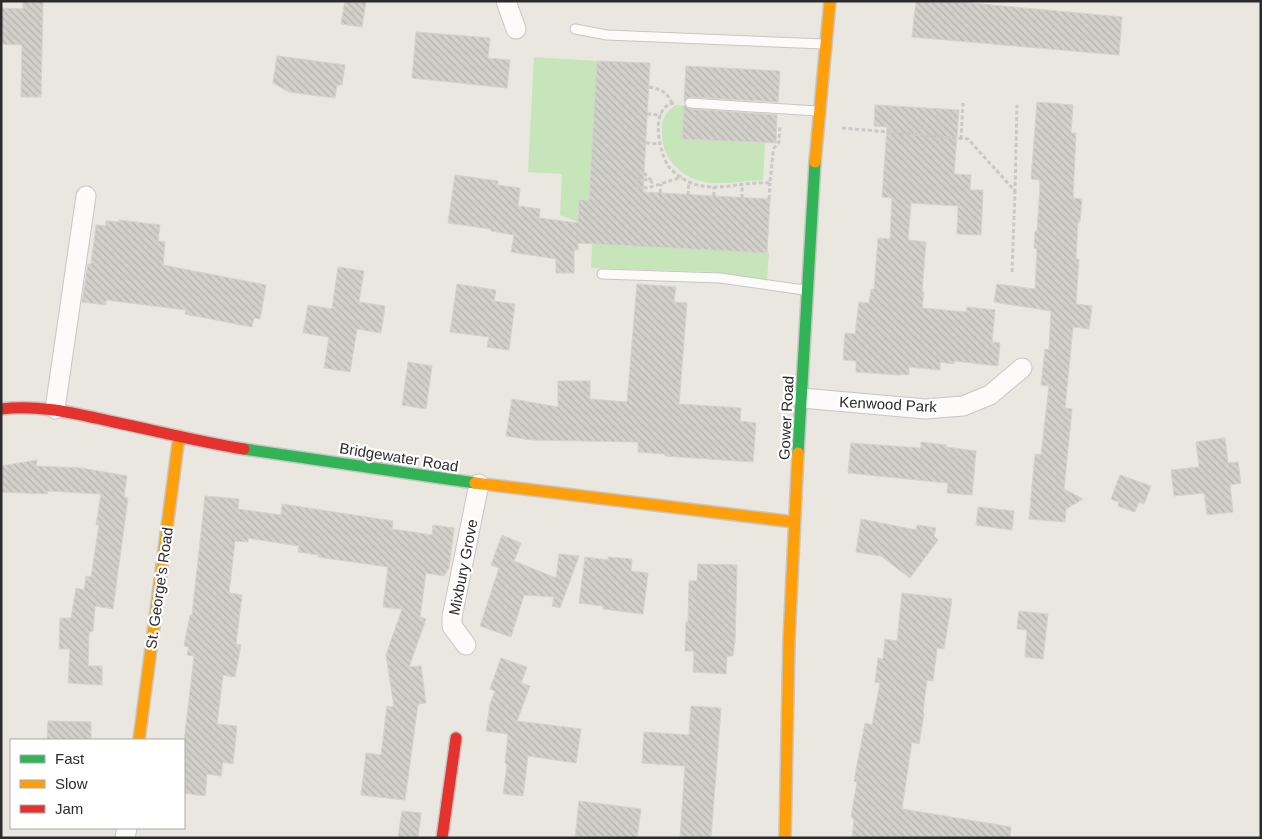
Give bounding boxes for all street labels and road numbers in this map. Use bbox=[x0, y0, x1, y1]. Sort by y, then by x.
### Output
street label: Gower Road bbox=[775, 376, 797, 460]
street label: Kenwood Park bbox=[839, 393, 938, 415]
street label: Bridgewater Road bbox=[338, 439, 460, 475]
street label: Mixbury Grove bbox=[445, 518, 481, 616]
street label: St. George's Road bbox=[142, 526, 176, 650]

